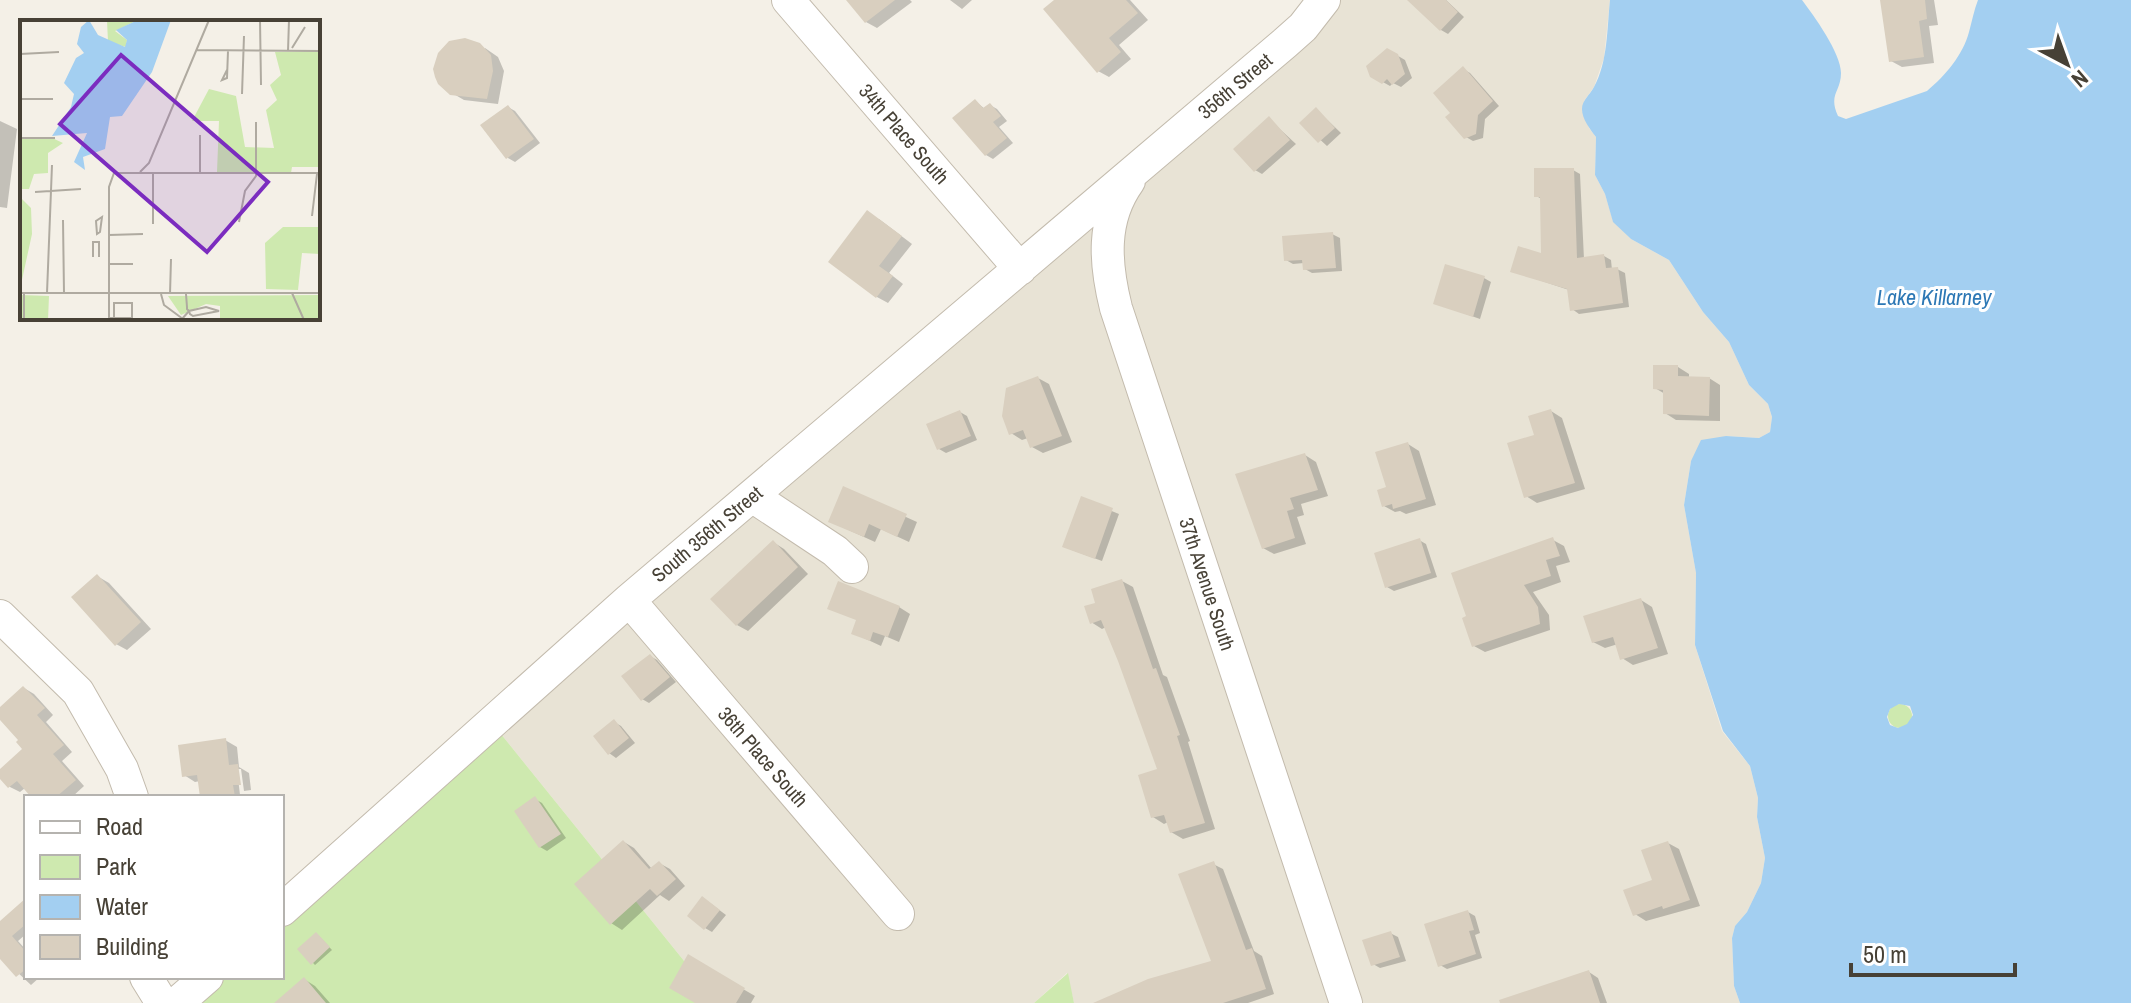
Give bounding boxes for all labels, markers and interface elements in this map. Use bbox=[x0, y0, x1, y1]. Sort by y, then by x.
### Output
inset map bbox=[20, 20, 320, 320]
north arrow bbox=[2027, 24, 2107, 104]
street label: 356th Street bbox=[1192, 46, 1278, 125]
text: N bbox=[2065, 63, 2095, 95]
street label: 34th Place South bbox=[853, 78, 956, 190]
water label: Lake Killarney bbox=[1877, 282, 1992, 312]
street label: South 356th Street bbox=[646, 479, 768, 588]
street label: 37th Avenue South bbox=[1173, 514, 1242, 654]
street label: 36th Place South bbox=[712, 701, 815, 813]
legend bbox=[24, 795, 284, 979]
text: Road bbox=[96, 810, 143, 842]
text: Park bbox=[96, 850, 137, 882]
text: Water bbox=[96, 890, 148, 922]
scale bar bbox=[1851, 927, 2015, 977]
text: Building bbox=[96, 930, 168, 962]
text: 50 m bbox=[1863, 938, 1907, 970]

